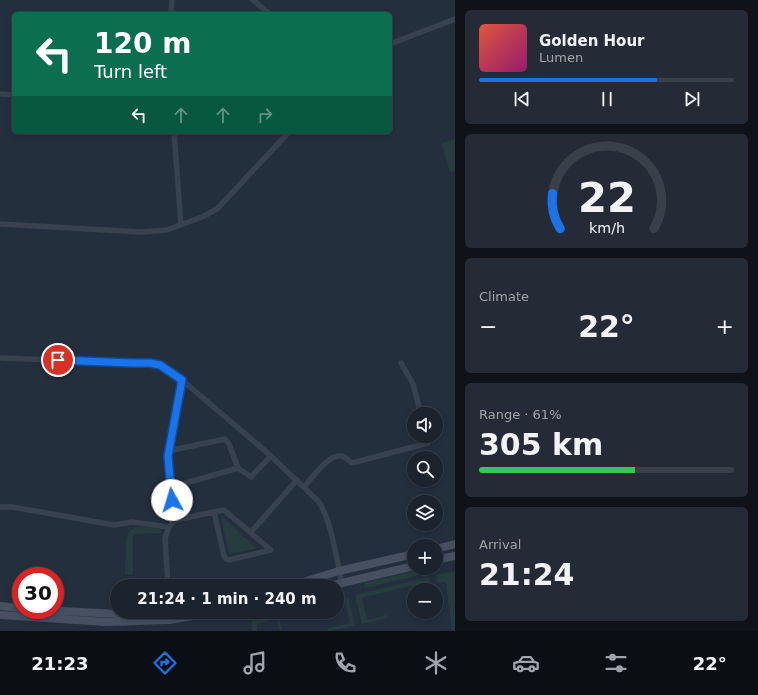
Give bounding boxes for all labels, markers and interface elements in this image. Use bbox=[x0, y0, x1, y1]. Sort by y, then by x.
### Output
text: 120 m bbox=[94, 27, 191, 60]
icon: left bbox=[28, 28, 80, 80]
text: Golden Hour bbox=[539, 32, 645, 50]
text: Lumen bbox=[539, 50, 583, 65]
text: Turn left bbox=[94, 61, 167, 82]
icon: previous bbox=[511, 88, 533, 110]
icon: pause bbox=[596, 88, 618, 110]
icon: next bbox=[681, 88, 703, 110]
icon: left bbox=[128, 104, 150, 126]
icon: ahead bbox=[170, 104, 192, 126]
icon: ahead bbox=[212, 104, 234, 126]
icon: right bbox=[254, 104, 276, 126]
text: 22 bbox=[578, 173, 635, 222]
text: km/h bbox=[588, 220, 625, 236]
text: Climate bbox=[479, 289, 529, 304]
text: 22° bbox=[578, 309, 635, 344]
text: − bbox=[479, 314, 497, 339]
text: + bbox=[716, 314, 734, 339]
pin bbox=[41, 343, 75, 377]
icon: arrive bbox=[47, 349, 69, 371]
map controls bbox=[407, 407, 443, 619]
button: sound bbox=[407, 407, 443, 443]
text: Range · 61% bbox=[479, 407, 562, 422]
text: 305 km bbox=[479, 427, 603, 462]
button: search bbox=[407, 451, 443, 487]
position arrow bbox=[151, 479, 193, 521]
button: layers bbox=[407, 495, 443, 531]
text: Arrival bbox=[479, 537, 521, 552]
button: + bbox=[407, 539, 443, 575]
text: 21:24 bbox=[479, 557, 575, 592]
speed limit sign: 30 bbox=[12, 567, 64, 619]
button: − bbox=[407, 583, 443, 619]
text: 21:24 · 1 min · 240 m bbox=[137, 590, 317, 608]
icon: directions bbox=[151, 649, 179, 677]
icon: music bbox=[241, 649, 269, 677]
icon: phone bbox=[331, 649, 359, 677]
icon: climate bbox=[422, 649, 450, 677]
icon: car bbox=[512, 649, 540, 677]
icon: filters bbox=[602, 649, 630, 677]
text: 21:23 bbox=[31, 653, 88, 674]
text: 22° bbox=[693, 653, 727, 674]

